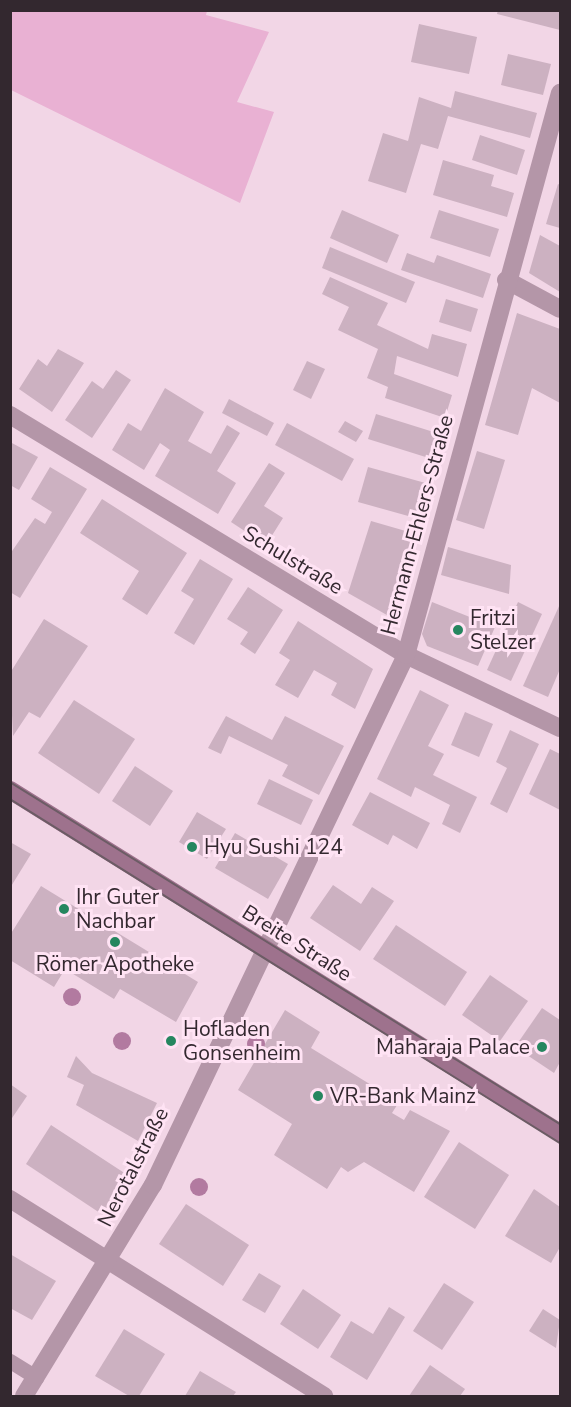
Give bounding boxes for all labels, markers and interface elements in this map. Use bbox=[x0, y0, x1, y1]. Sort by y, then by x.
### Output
street label: Hermann-Ehlers-Straße bbox=[375, 412, 459, 638]
street label: Schulstraße bbox=[238, 520, 348, 600]
place label: Fritzi Stelzer bbox=[470, 605, 536, 655]
marker: Fritzi Stelzer bbox=[451, 623, 465, 637]
place label: Hyu Sushi 124 bbox=[204, 834, 343, 860]
marker: Hyu Sushi 124 bbox=[185, 840, 199, 854]
place label: Ihr Guter Nachbar bbox=[76, 884, 159, 934]
street label: Breite Straße bbox=[238, 899, 356, 987]
marker: Ihr Guter Nachbar bbox=[57, 902, 71, 916]
marker: Römer Apotheke bbox=[108, 935, 122, 949]
place label: Römer Apotheke bbox=[36, 951, 194, 977]
place label: Hofladen Gonsenheim bbox=[183, 1016, 301, 1066]
marker: Hofladen Gonsenheim bbox=[164, 1034, 178, 1048]
place label: Maharaja Palace bbox=[376, 1034, 530, 1060]
marker: Maharaja Palace bbox=[535, 1040, 549, 1054]
place label: VR-Bank Mainz bbox=[330, 1083, 476, 1109]
marker: VR-Bank Mainz bbox=[311, 1089, 325, 1103]
street label: Nerotalstraße bbox=[92, 1103, 174, 1231]

